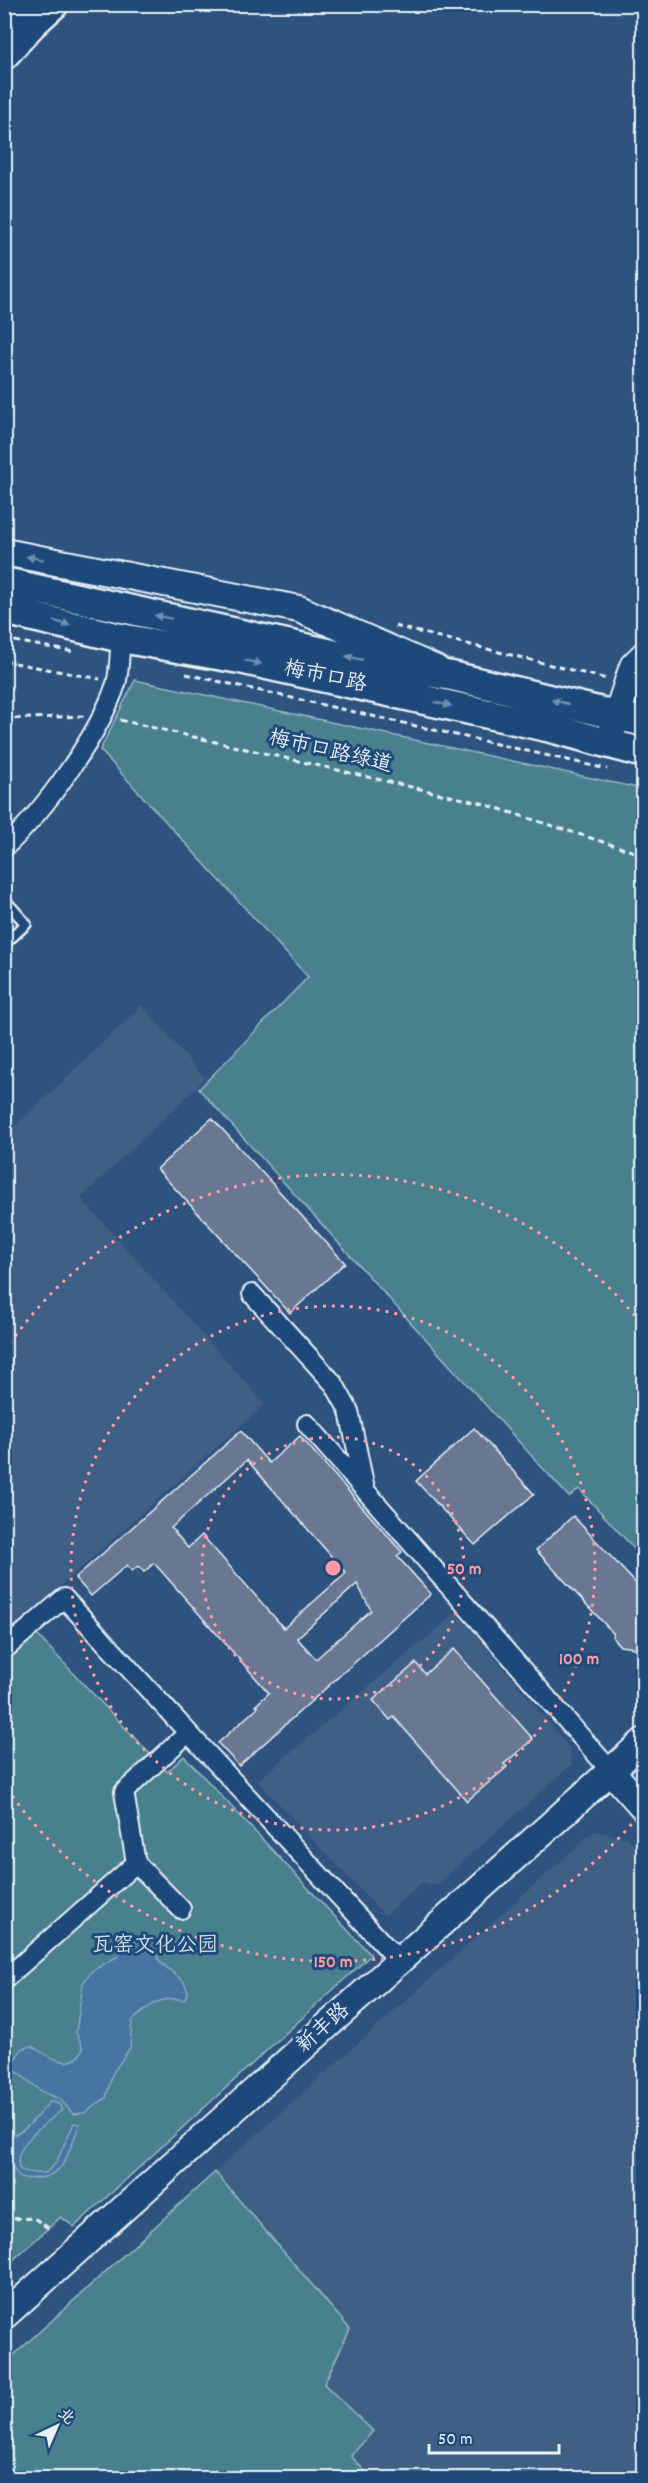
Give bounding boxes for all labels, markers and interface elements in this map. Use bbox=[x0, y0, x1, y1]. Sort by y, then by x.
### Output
one-way arrow bbox=[26, 553, 45, 562]
one-way arrow bbox=[154, 611, 172, 621]
one-way arrow bbox=[52, 619, 71, 628]
one-way arrow bbox=[344, 653, 363, 662]
street label: 梅市口路 bbox=[281, 655, 369, 701]
one-way arrow bbox=[243, 658, 262, 667]
one-way arrow bbox=[551, 696, 569, 706]
one-way arrow bbox=[434, 700, 452, 710]
street label: 梅市口路绿道 bbox=[265, 724, 395, 782]
centre of rings bbox=[323, 1558, 343, 1578]
text: 50 m bbox=[447, 1558, 481, 1583]
text: 100 m bbox=[559, 1648, 599, 1673]
park label: 瓦窑文化公园 bbox=[92, 1932, 218, 1962]
text: 150 m bbox=[314, 1951, 352, 1976]
street label: 新丰路 bbox=[291, 1997, 357, 2061]
north arrow bbox=[27, 2396, 87, 2456]
text: 北 bbox=[52, 2403, 79, 2431]
scale bar bbox=[429, 2417, 560, 2455]
text: 50 m bbox=[438, 2428, 473, 2453]

